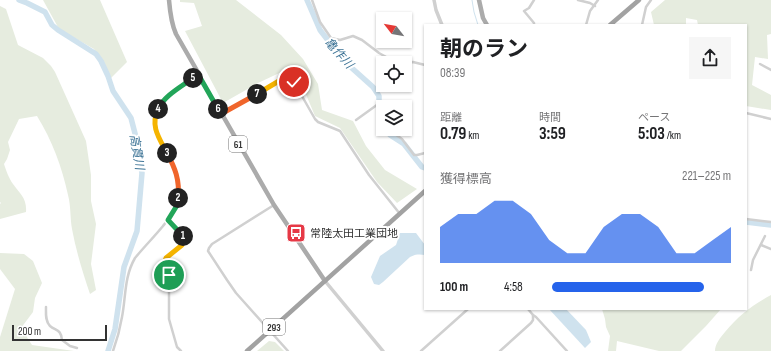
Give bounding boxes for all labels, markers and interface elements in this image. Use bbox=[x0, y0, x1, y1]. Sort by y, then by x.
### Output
north arrow bbox=[376, 12, 412, 48]
map controls bbox=[376, 12, 412, 136]
water label: 亀作川 bbox=[321, 35, 358, 73]
text: 朝のラン bbox=[440, 36, 528, 63]
button: share bbox=[689, 37, 731, 79]
button: locate bbox=[376, 56, 412, 92]
pin bbox=[277, 65, 311, 99]
text: 08:39 bbox=[440, 65, 465, 81]
pin: 5 bbox=[183, 68, 203, 88]
text: 5 bbox=[191, 71, 195, 84]
icon: check bbox=[283, 71, 305, 93]
pin: 7 bbox=[247, 84, 267, 104]
text: 7 bbox=[255, 87, 259, 100]
pin: 4 bbox=[148, 99, 168, 119]
pin: 6 bbox=[208, 99, 228, 119]
button: layers bbox=[376, 100, 412, 136]
text: 4 bbox=[155, 102, 161, 115]
text: 6 bbox=[215, 102, 221, 115]
text: 距離 bbox=[440, 111, 462, 124]
text: 時間 bbox=[539, 111, 561, 124]
text: ペース bbox=[638, 111, 670, 124]
text: 0.79 bbox=[440, 124, 466, 144]
text: 3:59 bbox=[539, 124, 566, 144]
text: 5:03 bbox=[638, 124, 665, 144]
text: km bbox=[466, 129, 479, 142]
text: /km bbox=[665, 129, 681, 142]
water label: 高貫川 bbox=[126, 133, 147, 173]
road number: 61 bbox=[229, 136, 247, 152]
pin: 3 bbox=[157, 143, 177, 163]
text: 3 bbox=[165, 146, 169, 159]
text: 221–225 m bbox=[682, 168, 731, 184]
text: 獲得標高 bbox=[440, 171, 492, 187]
pin: 2 bbox=[168, 188, 188, 208]
text: 2 bbox=[176, 191, 180, 204]
bus stop icon: 常陸太田工業団地 bbox=[285, 222, 307, 244]
pin: 1 bbox=[173, 226, 193, 246]
place label: 常陸太田工業団地 bbox=[310, 227, 398, 240]
text: 1 bbox=[181, 229, 185, 242]
pin bbox=[152, 258, 186, 292]
icon: arrive bbox=[158, 264, 180, 286]
text: 100 m bbox=[440, 279, 468, 295]
text: 4:58 bbox=[504, 279, 523, 295]
road number: 293 bbox=[263, 319, 285, 335]
scale bar bbox=[12, 323, 107, 342]
text: 200 m bbox=[18, 325, 41, 338]

